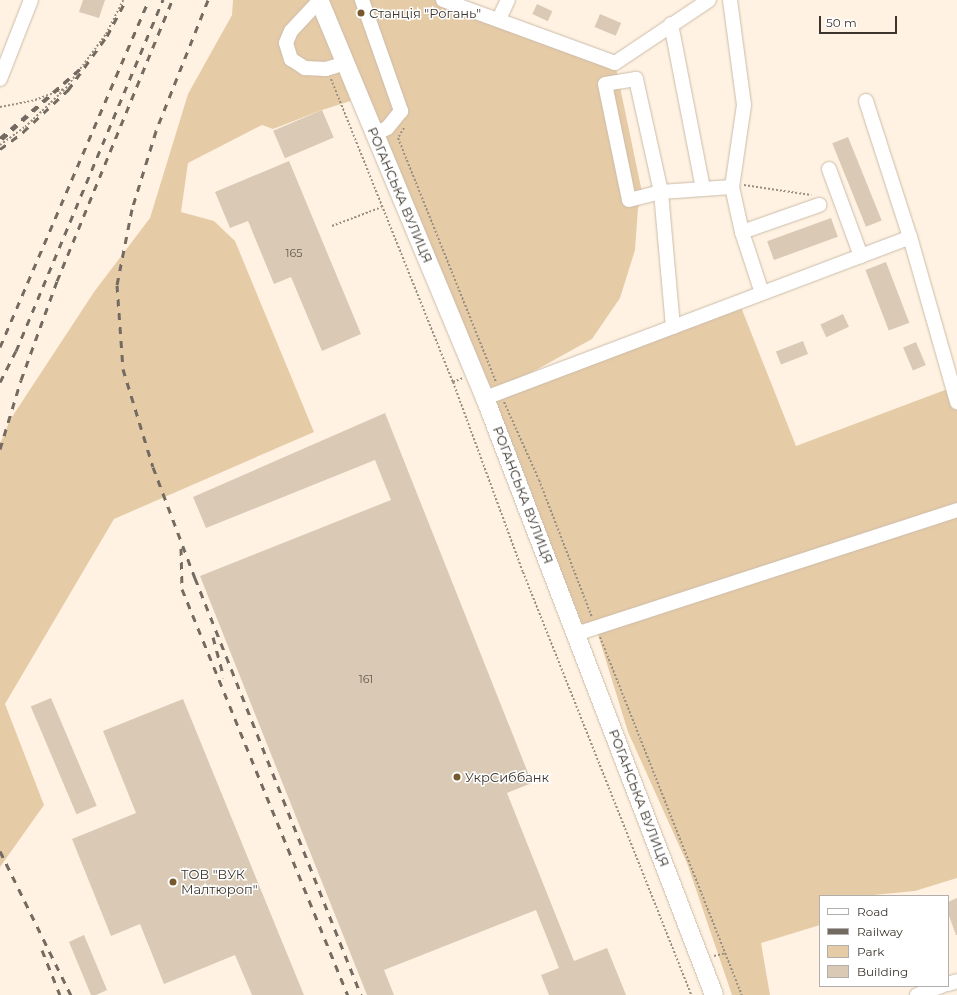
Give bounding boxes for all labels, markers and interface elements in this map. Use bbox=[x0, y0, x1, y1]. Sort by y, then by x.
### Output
place label: Станція "Рогань" bbox=[369, 5, 481, 21]
marker: Станція "Рогань" bbox=[356, 8, 366, 18]
scale bar bbox=[821, 8, 899, 34]
text: 50 m bbox=[826, 15, 857, 30]
street label: РОГАНСЬКА ВУЛИЦЯ bbox=[364, 125, 436, 265]
house number: 165 bbox=[286, 246, 302, 260]
street label: РОГАНСЬКА ВУЛИЦЯ bbox=[490, 424, 556, 566]
house number: 161 bbox=[359, 672, 373, 686]
street label: РОГАНСЬКА ВУЛИЦЯ bbox=[606, 727, 672, 869]
place label: УкрСиббанк bbox=[465, 769, 549, 785]
marker: УкрСиббанк bbox=[452, 772, 462, 782]
place label: ТОВ "ВУК Малтюроп" bbox=[181, 867, 258, 898]
marker: ТОВ "ВУК Малтюроп" bbox=[168, 877, 178, 887]
legend bbox=[819, 895, 949, 987]
text: Road bbox=[857, 904, 888, 919]
text: Railway bbox=[857, 924, 903, 939]
text: Park bbox=[857, 944, 884, 959]
text: Building bbox=[857, 964, 908, 979]

